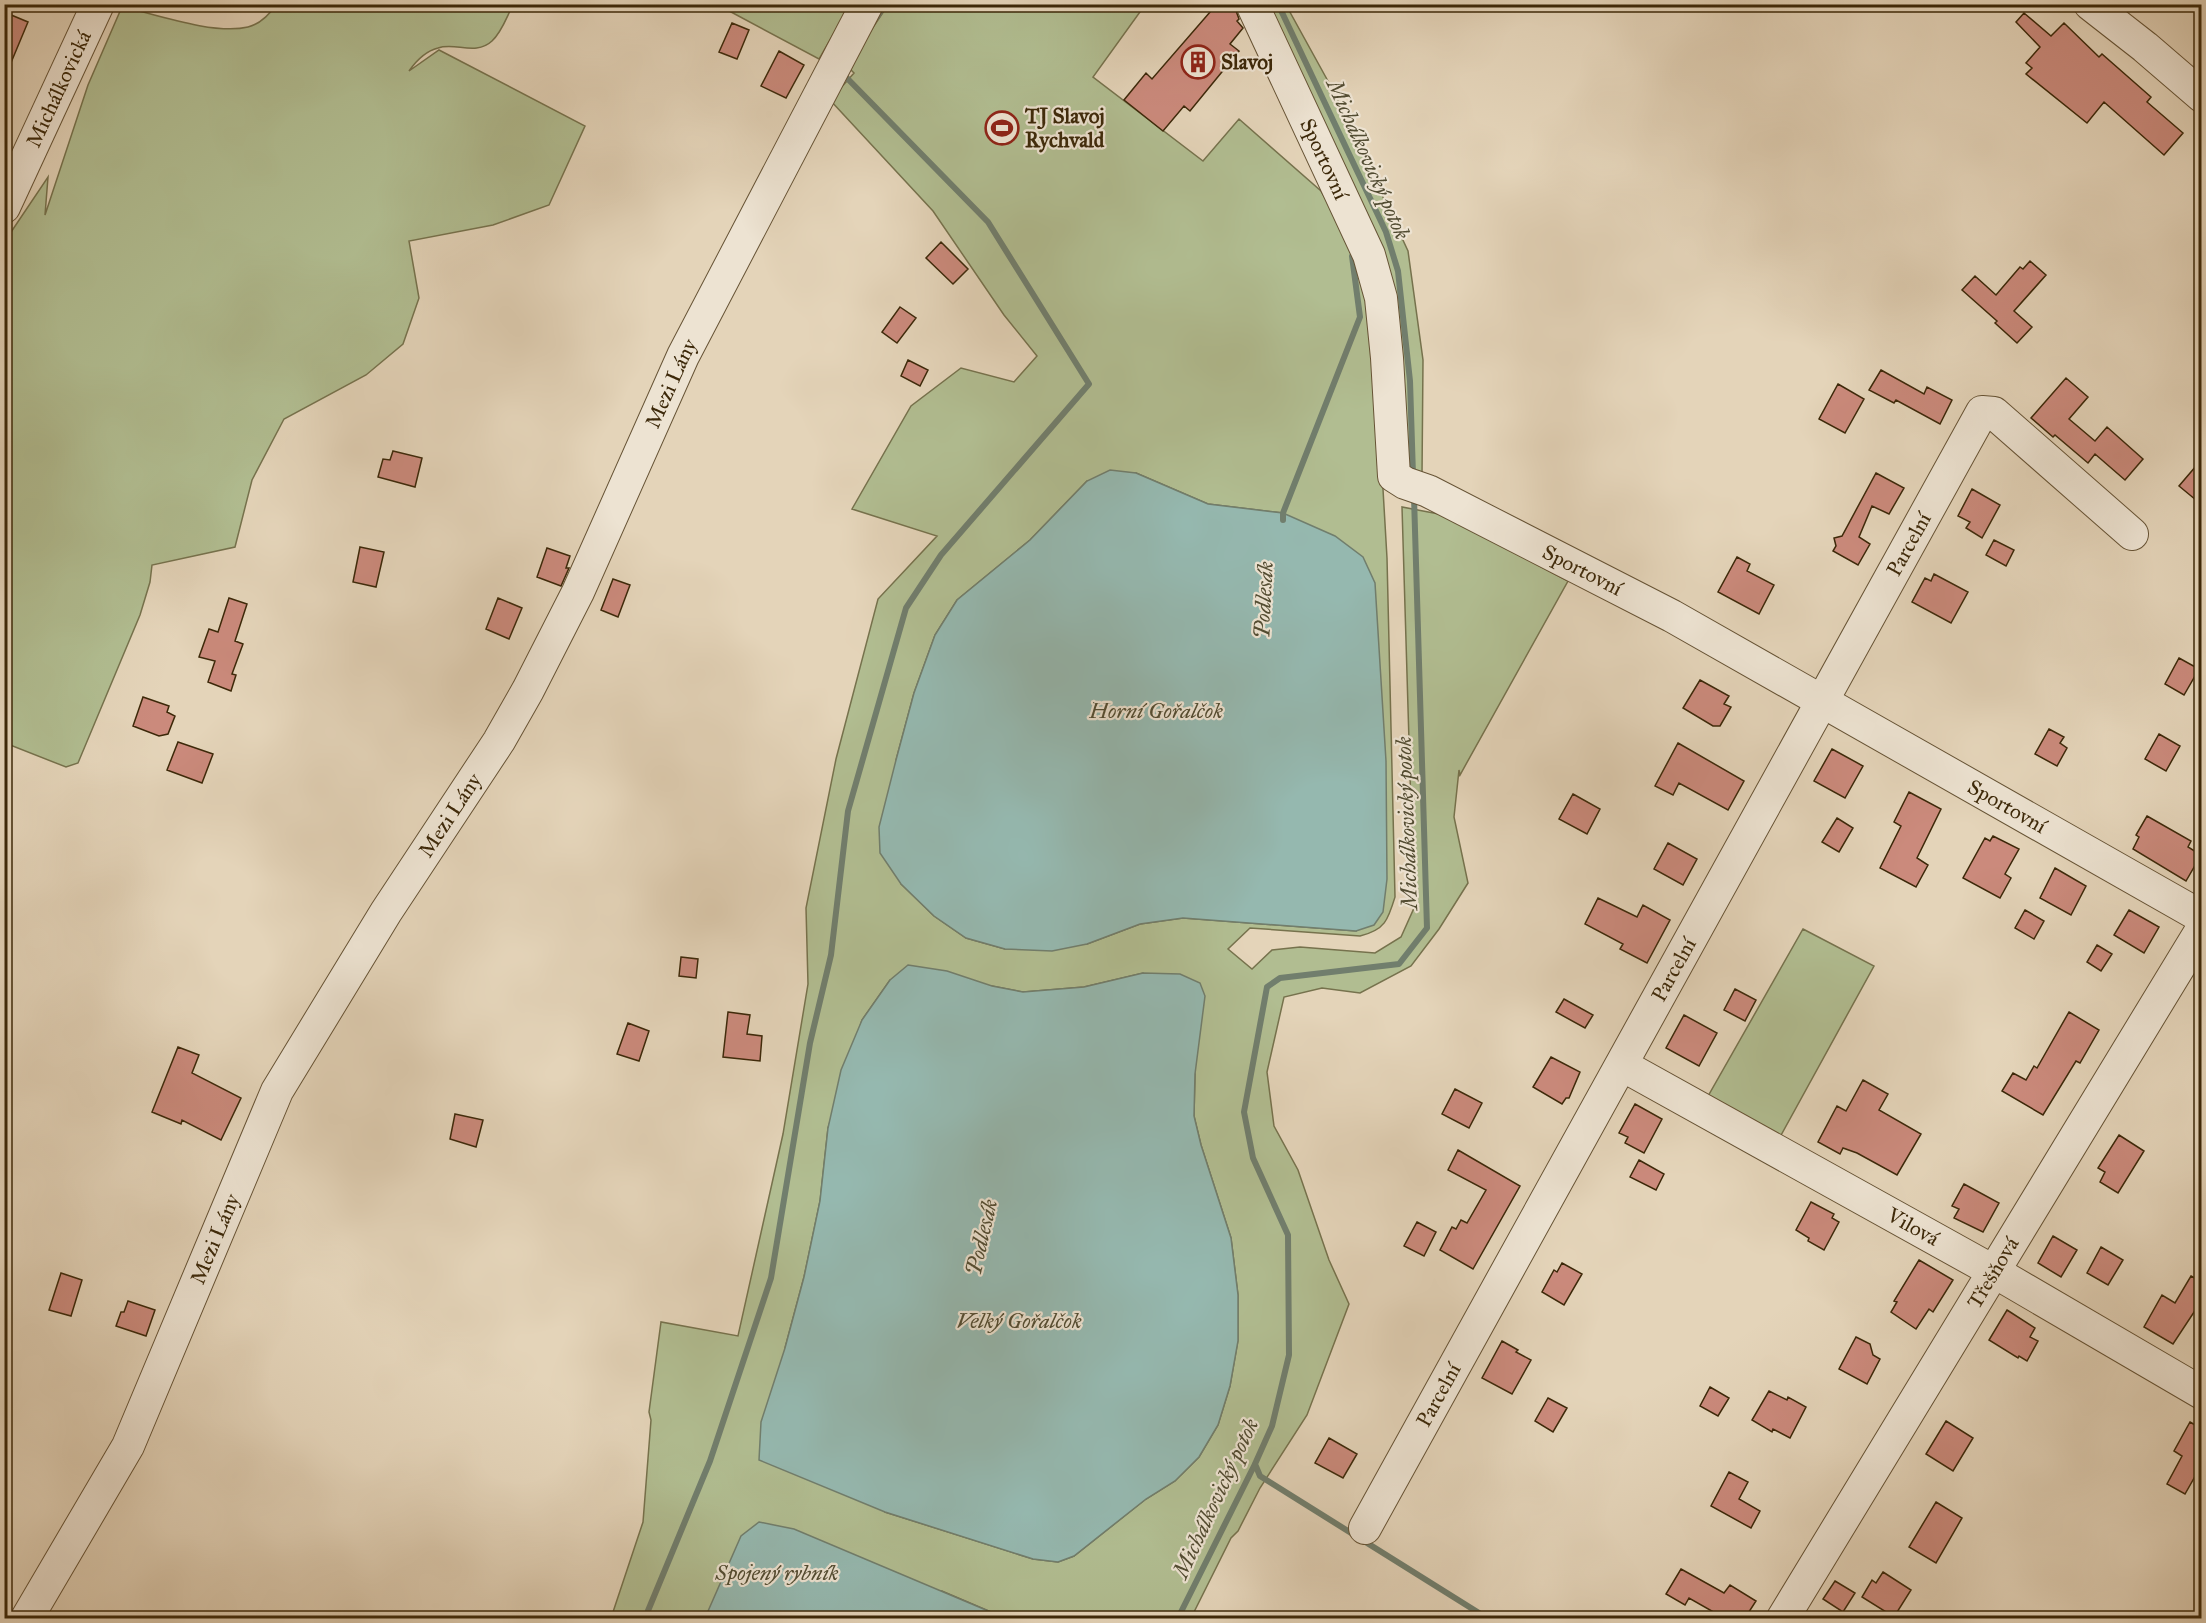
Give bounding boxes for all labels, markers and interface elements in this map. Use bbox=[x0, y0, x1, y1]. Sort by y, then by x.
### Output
street label: Michálkovická bbox=[20, 26, 97, 152]
building icon: Slavoj bbox=[1180, 44, 1216, 80]
place label: Slavoj bbox=[1221, 49, 1273, 75]
water label: Michálkovický potok bbox=[1320, 73, 1416, 244]
place label: TJ Slavoj Rychvald bbox=[1024, 103, 1105, 153]
sports icon: TJ Slavoj Rychvald bbox=[984, 110, 1020, 146]
street label: Sportovní bbox=[1294, 114, 1355, 205]
street label: Mezi Lány bbox=[640, 333, 703, 432]
street label: Parcelní bbox=[1881, 507, 1937, 581]
street label: Sportovní bbox=[1538, 539, 1628, 602]
water label: Podlesák bbox=[1248, 560, 1279, 639]
water label: Horní Gořalčok bbox=[1088, 697, 1223, 724]
water label: Michálkovický potok bbox=[1390, 736, 1423, 912]
street label: Mezi Lány bbox=[413, 767, 488, 862]
street label: Sportovní bbox=[1963, 774, 2052, 840]
street label: Parcelní bbox=[1646, 932, 1702, 1006]
street label: Mezi Lány bbox=[184, 1189, 246, 1288]
water label: Podlesák bbox=[960, 1196, 1003, 1278]
street label: Vilová bbox=[1882, 1201, 1944, 1252]
street label: Třešňová bbox=[1961, 1232, 2025, 1313]
water label: Velký Gořalčok bbox=[956, 1307, 1082, 1334]
street label: Parcelní bbox=[1411, 1358, 1467, 1431]
water label: Michálkovický potok bbox=[1166, 1414, 1264, 1584]
water label: Spojený rybník bbox=[714, 1559, 839, 1586]

